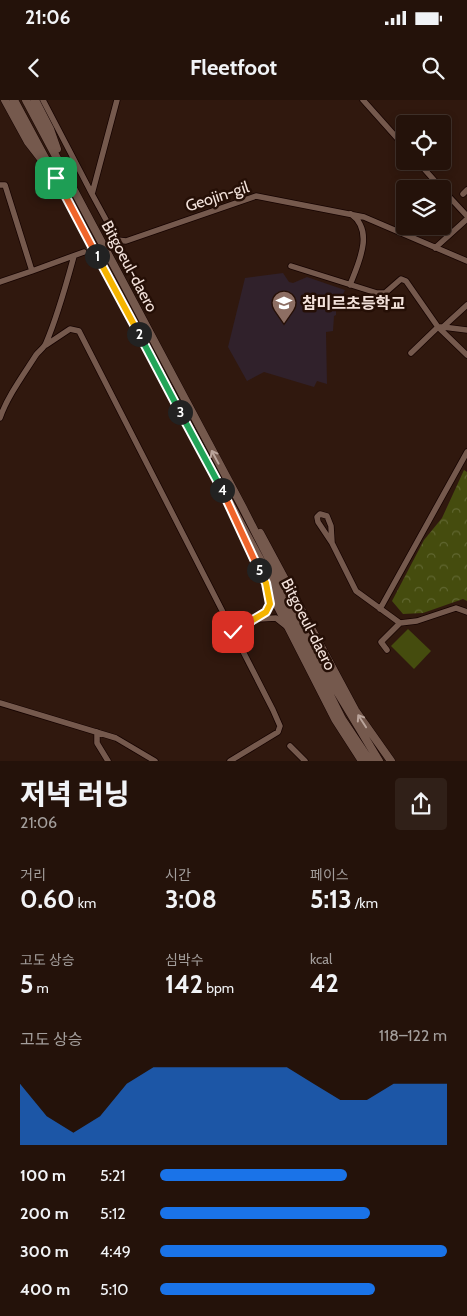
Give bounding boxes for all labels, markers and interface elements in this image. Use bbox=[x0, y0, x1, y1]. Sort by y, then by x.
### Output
text: 21:06 bbox=[25, 6, 70, 29]
icon: back bbox=[20, 54, 48, 82]
text: Fleetfoot bbox=[190, 54, 277, 81]
icon: search bbox=[419, 54, 447, 82]
map controls bbox=[396, 115, 451, 235]
button: locate bbox=[396, 115, 451, 170]
pin bbox=[35, 157, 77, 199]
icon: arrive bbox=[42, 164, 70, 192]
street label: Geojin-gil bbox=[183, 177, 252, 216]
button: layers bbox=[396, 180, 451, 235]
street label: Bitgoeul-daero bbox=[98, 217, 162, 315]
pin: 1 bbox=[84, 244, 110, 268]
text: 1 bbox=[95, 247, 100, 265]
school or university icon: 참미르초등학교 bbox=[271, 290, 297, 324]
place label: 참미르초등학교 bbox=[302, 294, 405, 313]
pin: 2 bbox=[126, 322, 152, 346]
text: 2 bbox=[136, 325, 143, 343]
pin: 3 bbox=[168, 400, 192, 424]
text: 3 bbox=[177, 403, 184, 421]
one-way arrow bbox=[210, 449, 220, 464]
pin: 4 bbox=[210, 478, 234, 502]
text: 4 bbox=[218, 481, 227, 499]
pin: 5 bbox=[246, 558, 272, 582]
text: 5 bbox=[256, 561, 263, 579]
street label: Bitgoeul-daero bbox=[277, 575, 340, 674]
pin bbox=[212, 611, 254, 653]
icon: check bbox=[219, 618, 247, 646]
one-way arrow bbox=[357, 715, 367, 729]
text: 저녁 러닝 bbox=[20, 777, 129, 811]
button: share bbox=[395, 778, 447, 830]
text: 21:06 bbox=[20, 813, 57, 832]
text: 거리 bbox=[20, 866, 46, 884]
text: 시간 bbox=[165, 866, 191, 884]
text: 페이스 bbox=[310, 866, 349, 884]
text: 0.60 bbox=[20, 884, 75, 914]
text: 3:08 bbox=[165, 884, 217, 914]
text: 5:13 bbox=[310, 884, 352, 914]
text: km bbox=[75, 894, 96, 912]
text: /km bbox=[352, 894, 378, 912]
text: kcal bbox=[310, 950, 332, 968]
text: 고도 상승 bbox=[20, 951, 75, 969]
text: 심박수 bbox=[165, 951, 204, 969]
text: 42 bbox=[310, 968, 339, 998]
text: 5 bbox=[20, 969, 33, 999]
text: 142 bbox=[165, 969, 203, 999]
text: m bbox=[33, 979, 49, 997]
text: bpm bbox=[203, 979, 234, 997]
text: 118–122 m bbox=[379, 1026, 447, 1045]
text: 고도 상승 bbox=[20, 1030, 82, 1049]
text: 100 m bbox=[20, 1166, 66, 1185]
text: 5:21 bbox=[100, 1166, 126, 1185]
text: 200 m bbox=[20, 1204, 69, 1223]
text: 5:12 bbox=[100, 1204, 126, 1223]
text: 300 m bbox=[20, 1242, 69, 1261]
text: 4:49 bbox=[100, 1242, 131, 1261]
text: 400 m bbox=[20, 1280, 70, 1299]
text: 5:10 bbox=[100, 1280, 128, 1299]

